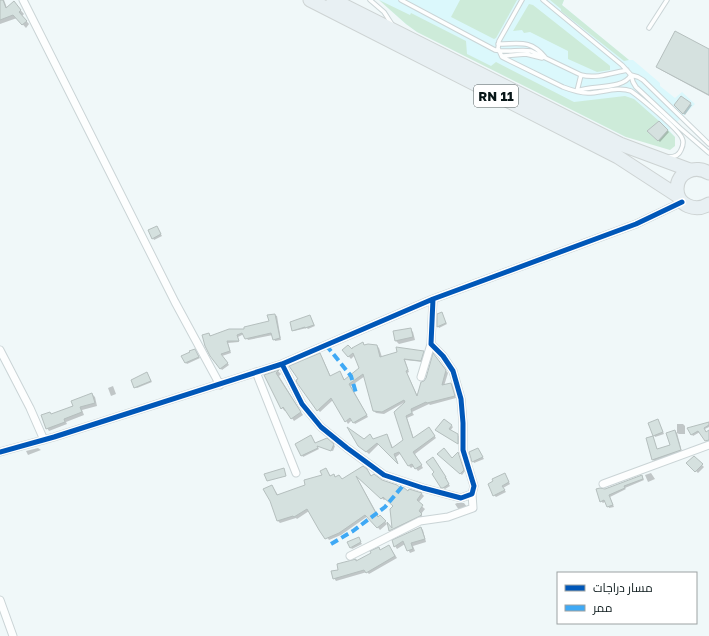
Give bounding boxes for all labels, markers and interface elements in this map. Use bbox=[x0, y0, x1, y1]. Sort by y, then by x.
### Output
road number: RN 11 bbox=[474, 85, 518, 107]
legend bbox=[557, 572, 697, 624]
text: مسار دراجات bbox=[593, 580, 653, 595]
text: ممر bbox=[592, 600, 612, 615]

